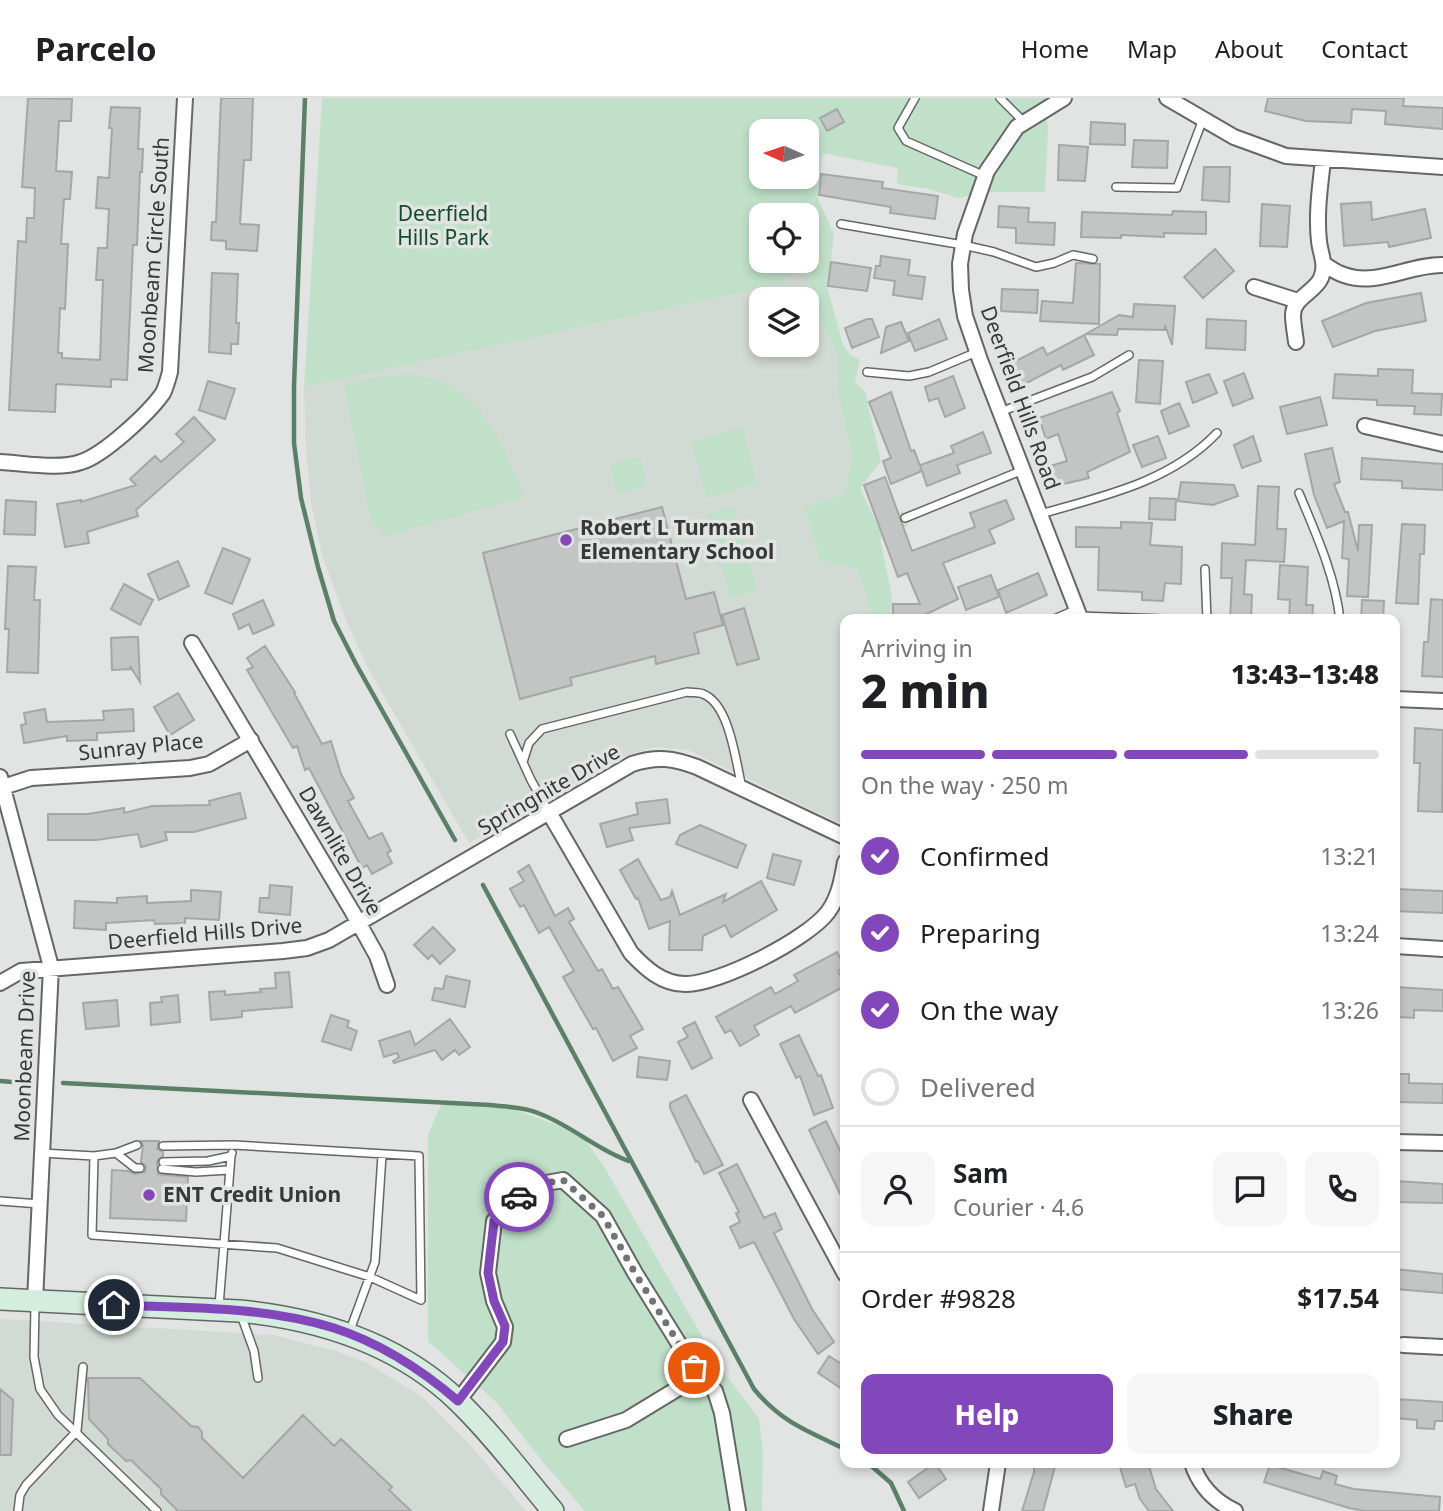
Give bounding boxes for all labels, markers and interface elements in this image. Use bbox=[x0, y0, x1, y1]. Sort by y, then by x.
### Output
text: Parcelo bbox=[35, 26, 157, 71]
text: Home bbox=[1021, 32, 1089, 65]
text: Map bbox=[1127, 32, 1177, 65]
text: About bbox=[1215, 32, 1283, 65]
text: Contact bbox=[1321, 32, 1408, 65]
north arrow bbox=[749, 119, 819, 189]
map controls bbox=[749, 119, 819, 357]
street label: Moonbeam Circle South bbox=[131, 136, 175, 374]
park label: Deerfield Hills Park bbox=[397, 199, 490, 251]
button: locate bbox=[749, 203, 819, 273]
button: layers bbox=[749, 287, 819, 357]
street label: Deerfield Hills Road bbox=[975, 302, 1067, 493]
place label: Robert L Turman Elementary School bbox=[580, 513, 774, 565]
marker: Robert L Turman Elementary School bbox=[558, 532, 574, 548]
text: Arriving in bbox=[861, 632, 973, 664]
text: 13:43–13:48 bbox=[1231, 656, 1379, 692]
text: 2 min bbox=[861, 659, 990, 721]
street label: Sunray Place bbox=[77, 726, 205, 766]
street label: Springnite Drive bbox=[472, 737, 625, 841]
text: On the way · 250 m bbox=[861, 769, 1068, 801]
street label: Dawnlite Drive bbox=[293, 781, 389, 920]
icon: check bbox=[861, 837, 899, 875]
text: Confirmed bbox=[920, 838, 1050, 874]
text: 13:21 bbox=[1320, 840, 1379, 872]
street label: Deerfield Hills Drive bbox=[106, 911, 303, 955]
icon: check bbox=[861, 914, 899, 952]
text: Preparing bbox=[920, 915, 1041, 951]
text: 13:24 bbox=[1320, 917, 1379, 949]
street label: Moonbeam Drive bbox=[7, 970, 41, 1142]
icon: check bbox=[861, 991, 899, 1029]
text: On the way bbox=[920, 992, 1058, 1028]
text: 13:26 bbox=[1320, 994, 1379, 1026]
text: Delivered bbox=[920, 1069, 1036, 1105]
button: person bbox=[861, 1152, 935, 1226]
button: chat bbox=[1213, 1152, 1287, 1226]
button: phone bbox=[1305, 1152, 1379, 1226]
text: Sam bbox=[953, 1155, 1008, 1191]
courier bbox=[484, 1162, 554, 1232]
icon: car bbox=[500, 1178, 538, 1216]
place label: ENT Credit Union bbox=[163, 1180, 341, 1208]
marker: ENT Credit Union bbox=[141, 1187, 157, 1203]
text: Courier · 4.6 bbox=[953, 1191, 1084, 1223]
pin bbox=[84, 1275, 144, 1335]
text: Order #9828 bbox=[861, 1280, 1016, 1316]
text: $17.54 bbox=[1297, 1280, 1379, 1316]
icon: home bbox=[95, 1286, 133, 1324]
pin bbox=[664, 1338, 724, 1398]
icon: bag bbox=[675, 1349, 713, 1387]
button: Help bbox=[861, 1374, 1113, 1454]
button: Share bbox=[1127, 1374, 1379, 1454]

